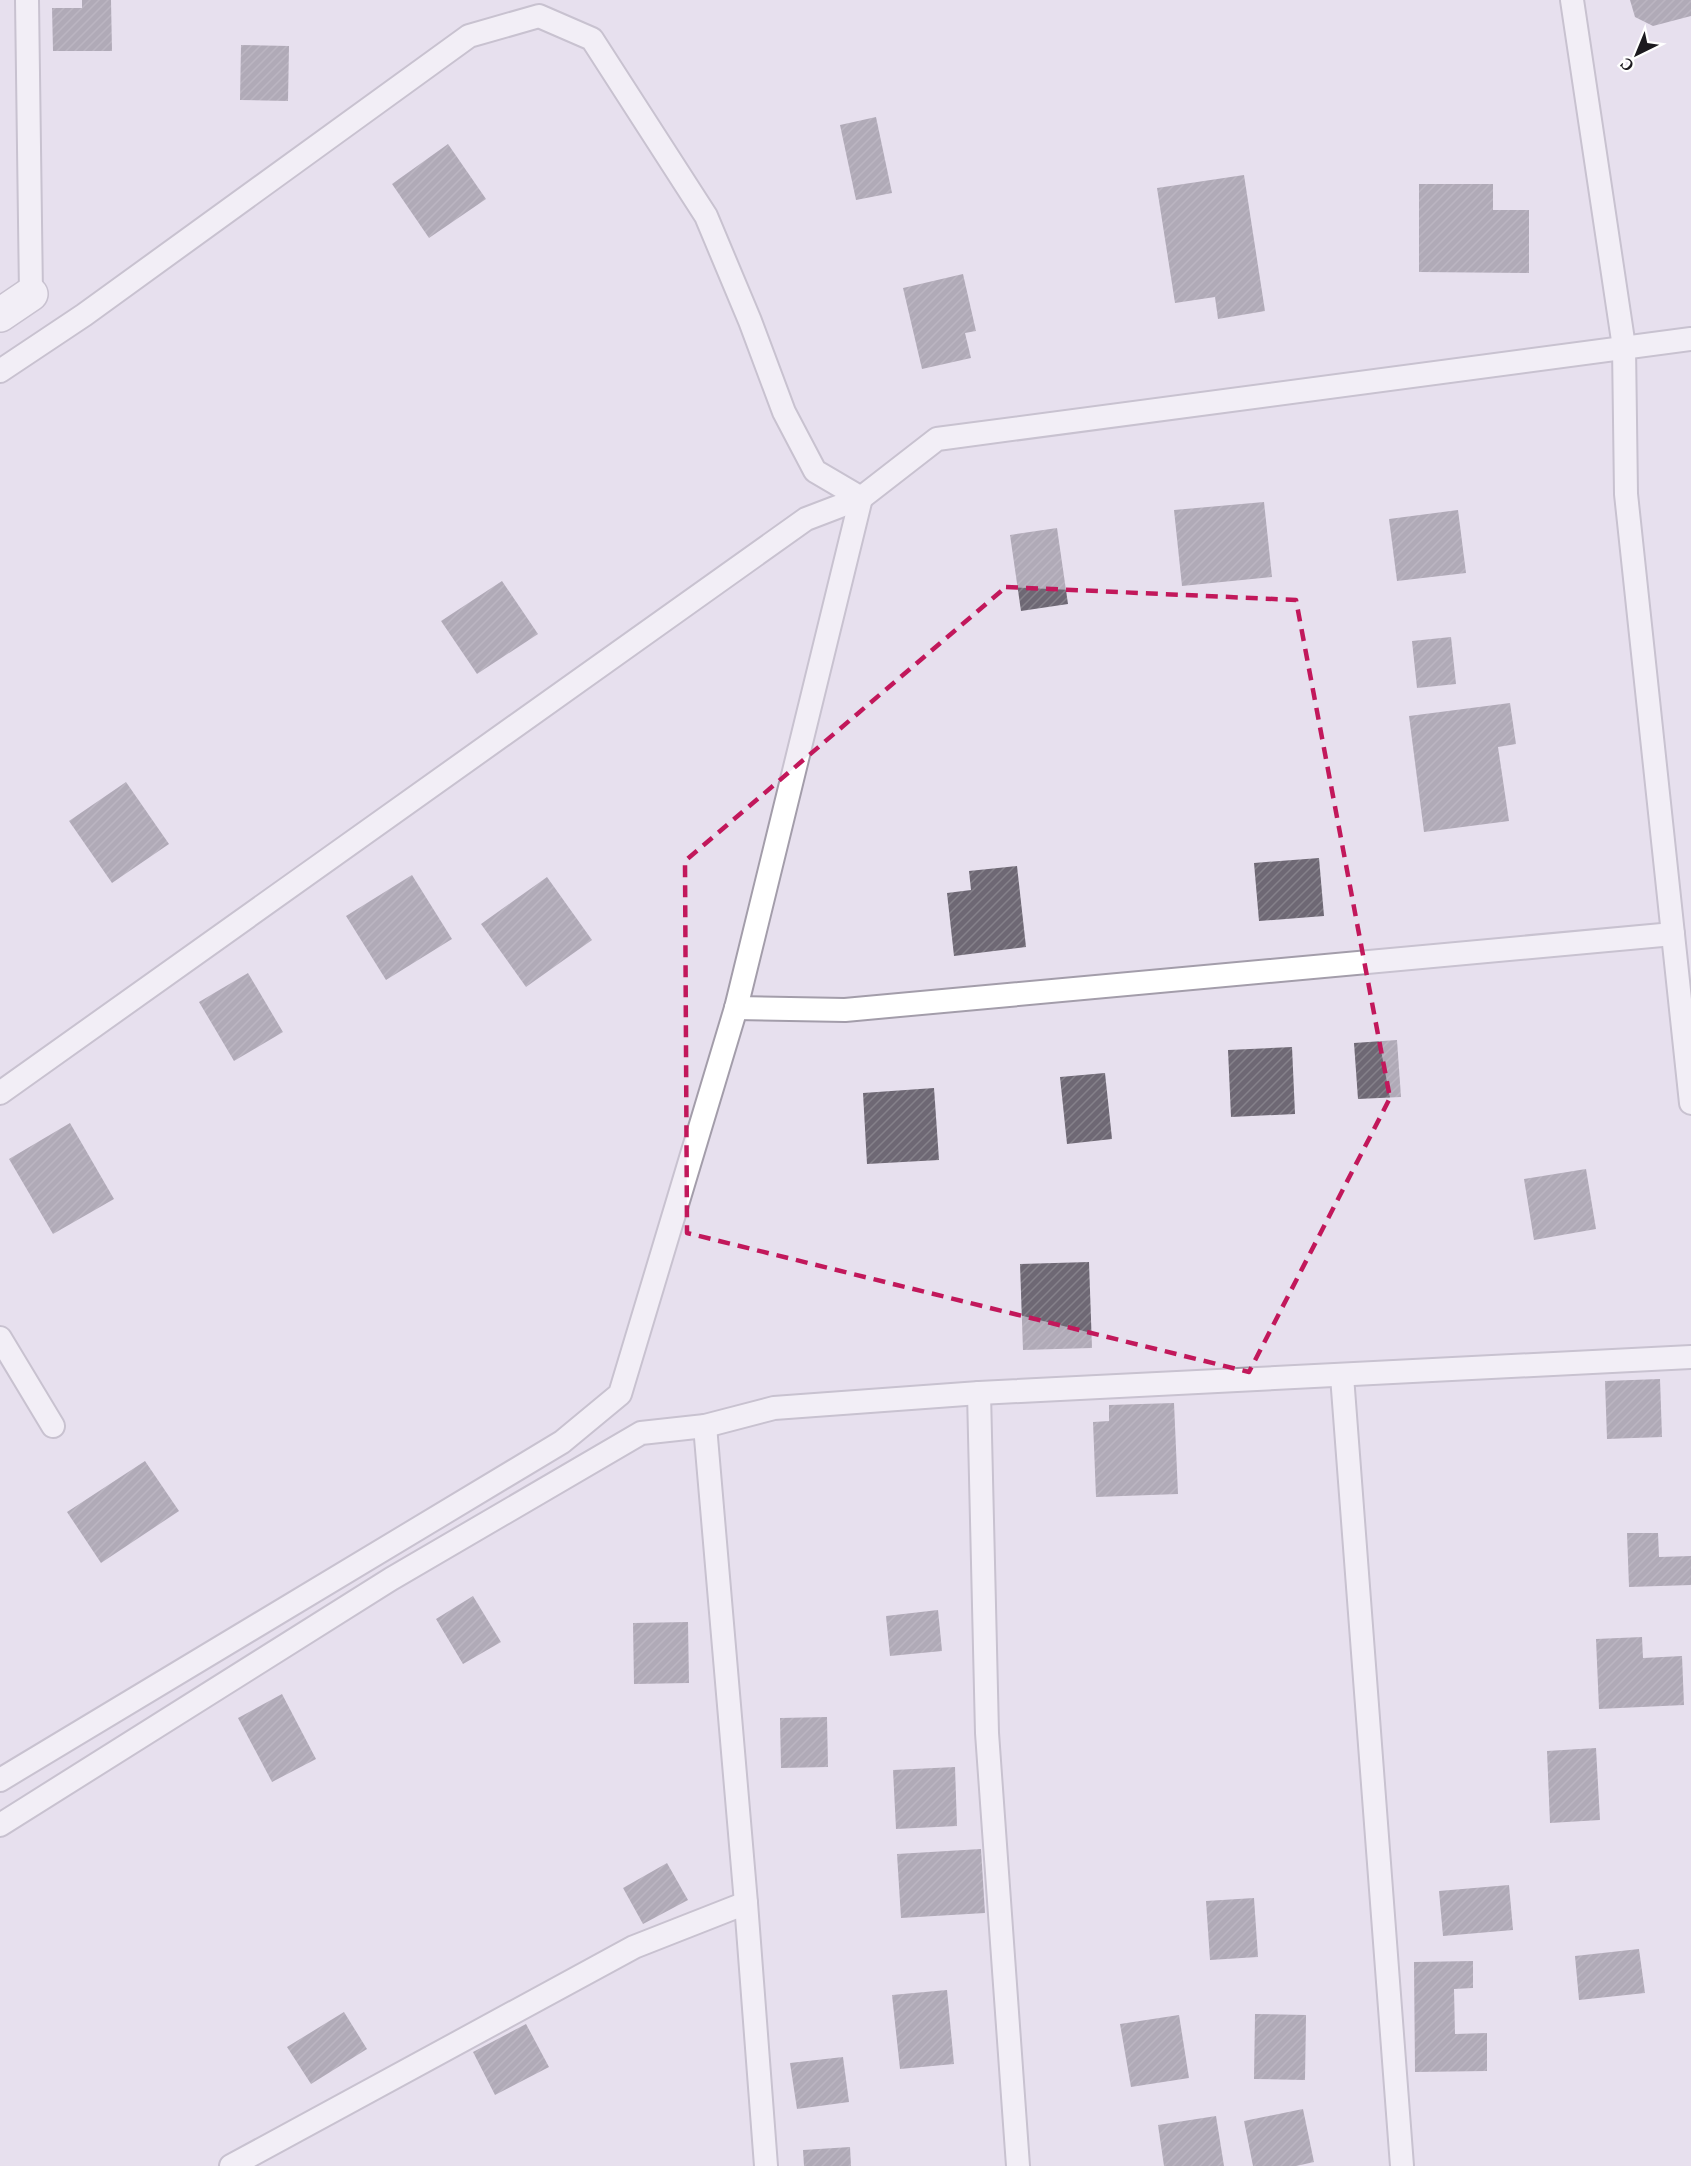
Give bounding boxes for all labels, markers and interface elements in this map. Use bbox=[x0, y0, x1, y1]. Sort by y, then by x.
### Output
north arrow bbox=[1607, 24, 1667, 84]
text: С bbox=[1616, 54, 1638, 76]

